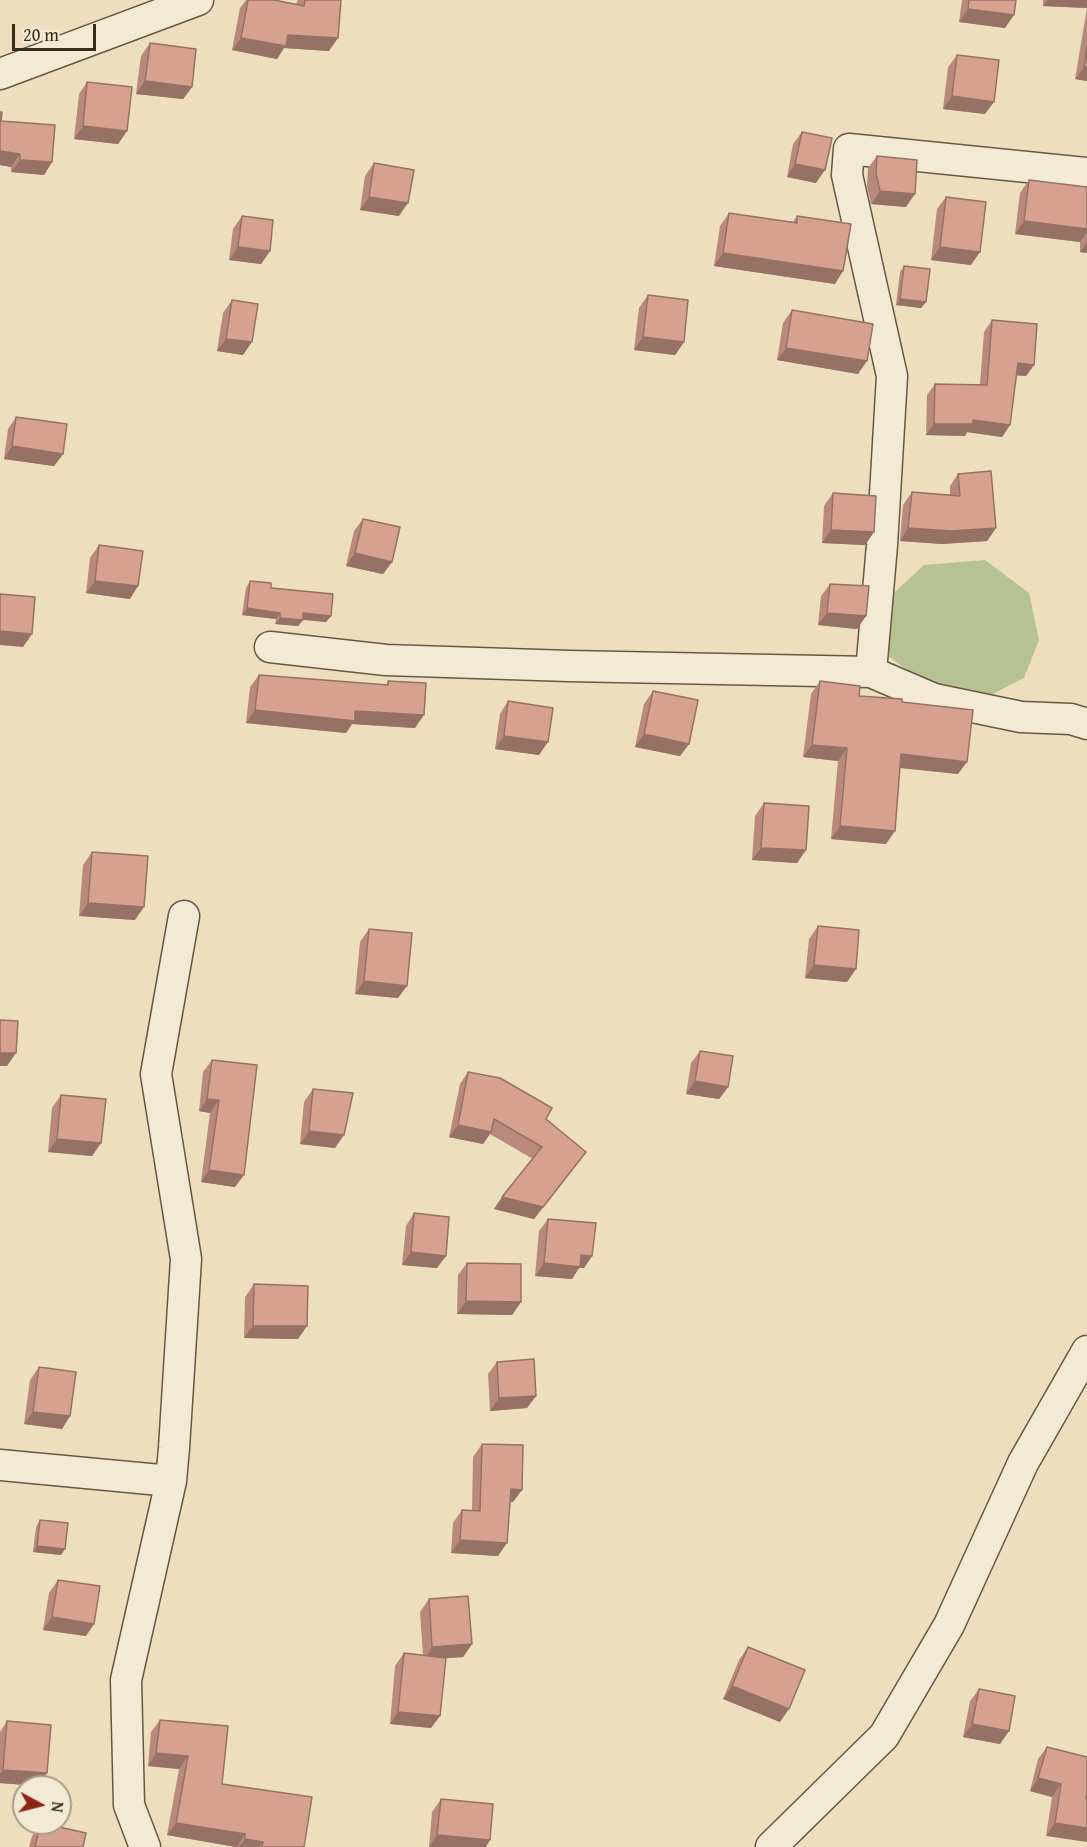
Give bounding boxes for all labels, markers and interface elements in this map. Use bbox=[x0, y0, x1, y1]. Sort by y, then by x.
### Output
scale bar bbox=[15, 12, 99, 50]
text: 20 m bbox=[23, 21, 59, 48]
north arrow bbox=[12, 1775, 72, 1835]
text: N bbox=[45, 1800, 70, 1814]

